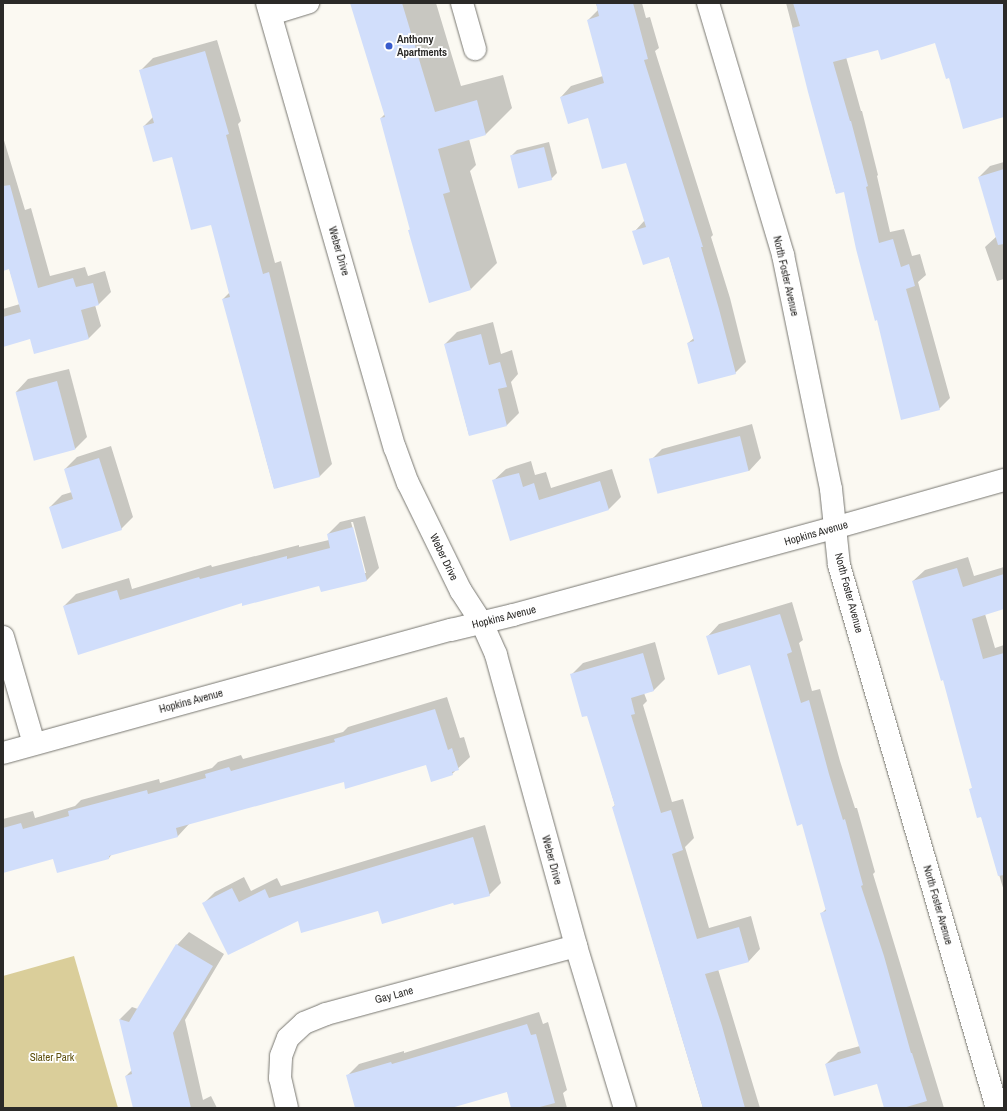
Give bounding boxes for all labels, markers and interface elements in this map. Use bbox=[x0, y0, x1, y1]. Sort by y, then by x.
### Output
place label: Anthony Apartments bbox=[397, 33, 447, 59]
marker: Anthony Apartments bbox=[384, 41, 394, 51]
street label: Weber Drive bbox=[326, 225, 352, 277]
street label: North Foster Avenue bbox=[770, 234, 802, 318]
street label: Hopkins Avenue bbox=[782, 518, 850, 548]
street label: Weber Drive bbox=[427, 531, 461, 583]
street label: North Foster Avenue bbox=[832, 551, 866, 635]
street label: Hopkins Avenue bbox=[470, 603, 538, 631]
street label: Hopkins Avenue bbox=[157, 686, 225, 716]
street label: Weber Drive bbox=[539, 834, 565, 886]
street label: North Foster Avenue bbox=[920, 863, 956, 947]
street label: Gay Lane bbox=[373, 984, 415, 1006]
park label: Slater Park bbox=[30, 1050, 74, 1064]

